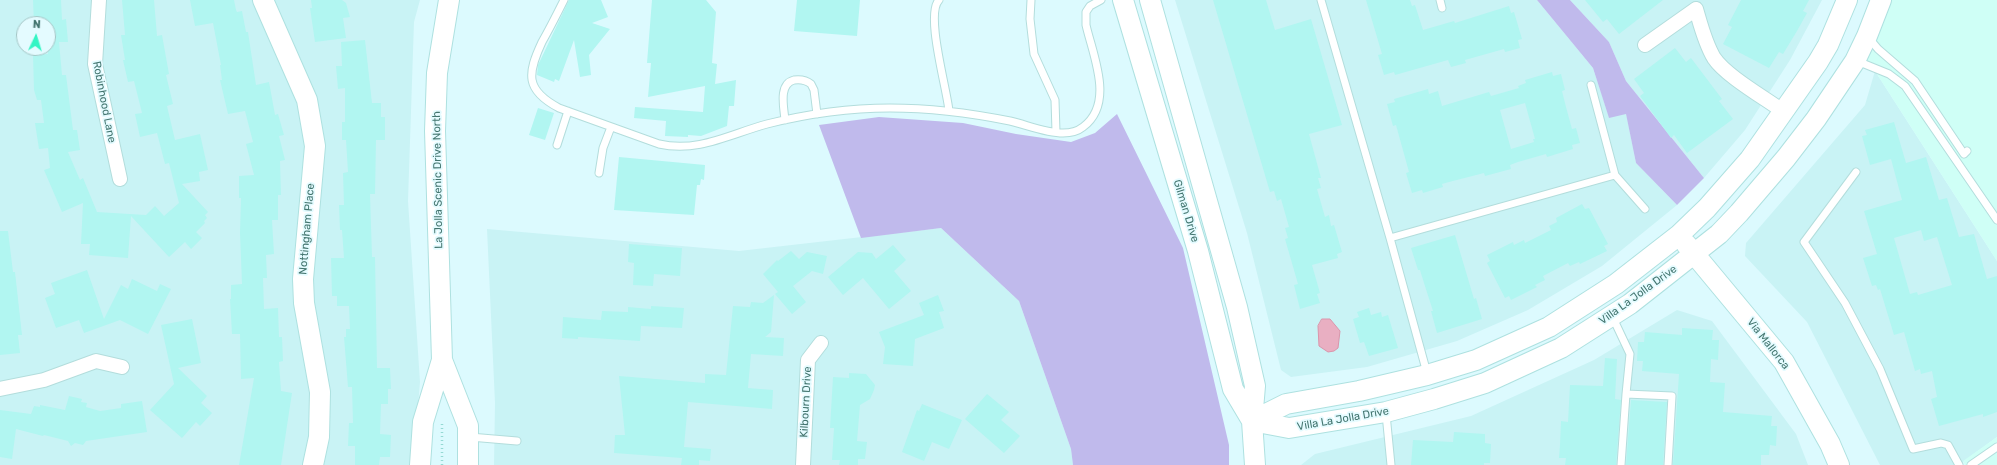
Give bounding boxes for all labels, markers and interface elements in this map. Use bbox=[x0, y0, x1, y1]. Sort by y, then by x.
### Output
north arrow bbox=[16, 16, 56, 56]
text: N bbox=[32, 18, 41, 31]
street label: Robinhood Lane bbox=[90, 60, 118, 144]
street label: La Jolla Scenic Drive North bbox=[430, 111, 446, 249]
street label: Gilman Drive bbox=[1170, 178, 1202, 244]
street label: Nottingham Place bbox=[296, 183, 318, 275]
street label: Villa La Jolla Drive bbox=[1597, 262, 1679, 328]
street label: Via Mallorca bbox=[1744, 316, 1792, 372]
street label: Kilbourn Drive bbox=[798, 366, 814, 438]
street label: Villa La Jolla Drive bbox=[1296, 404, 1390, 434]

